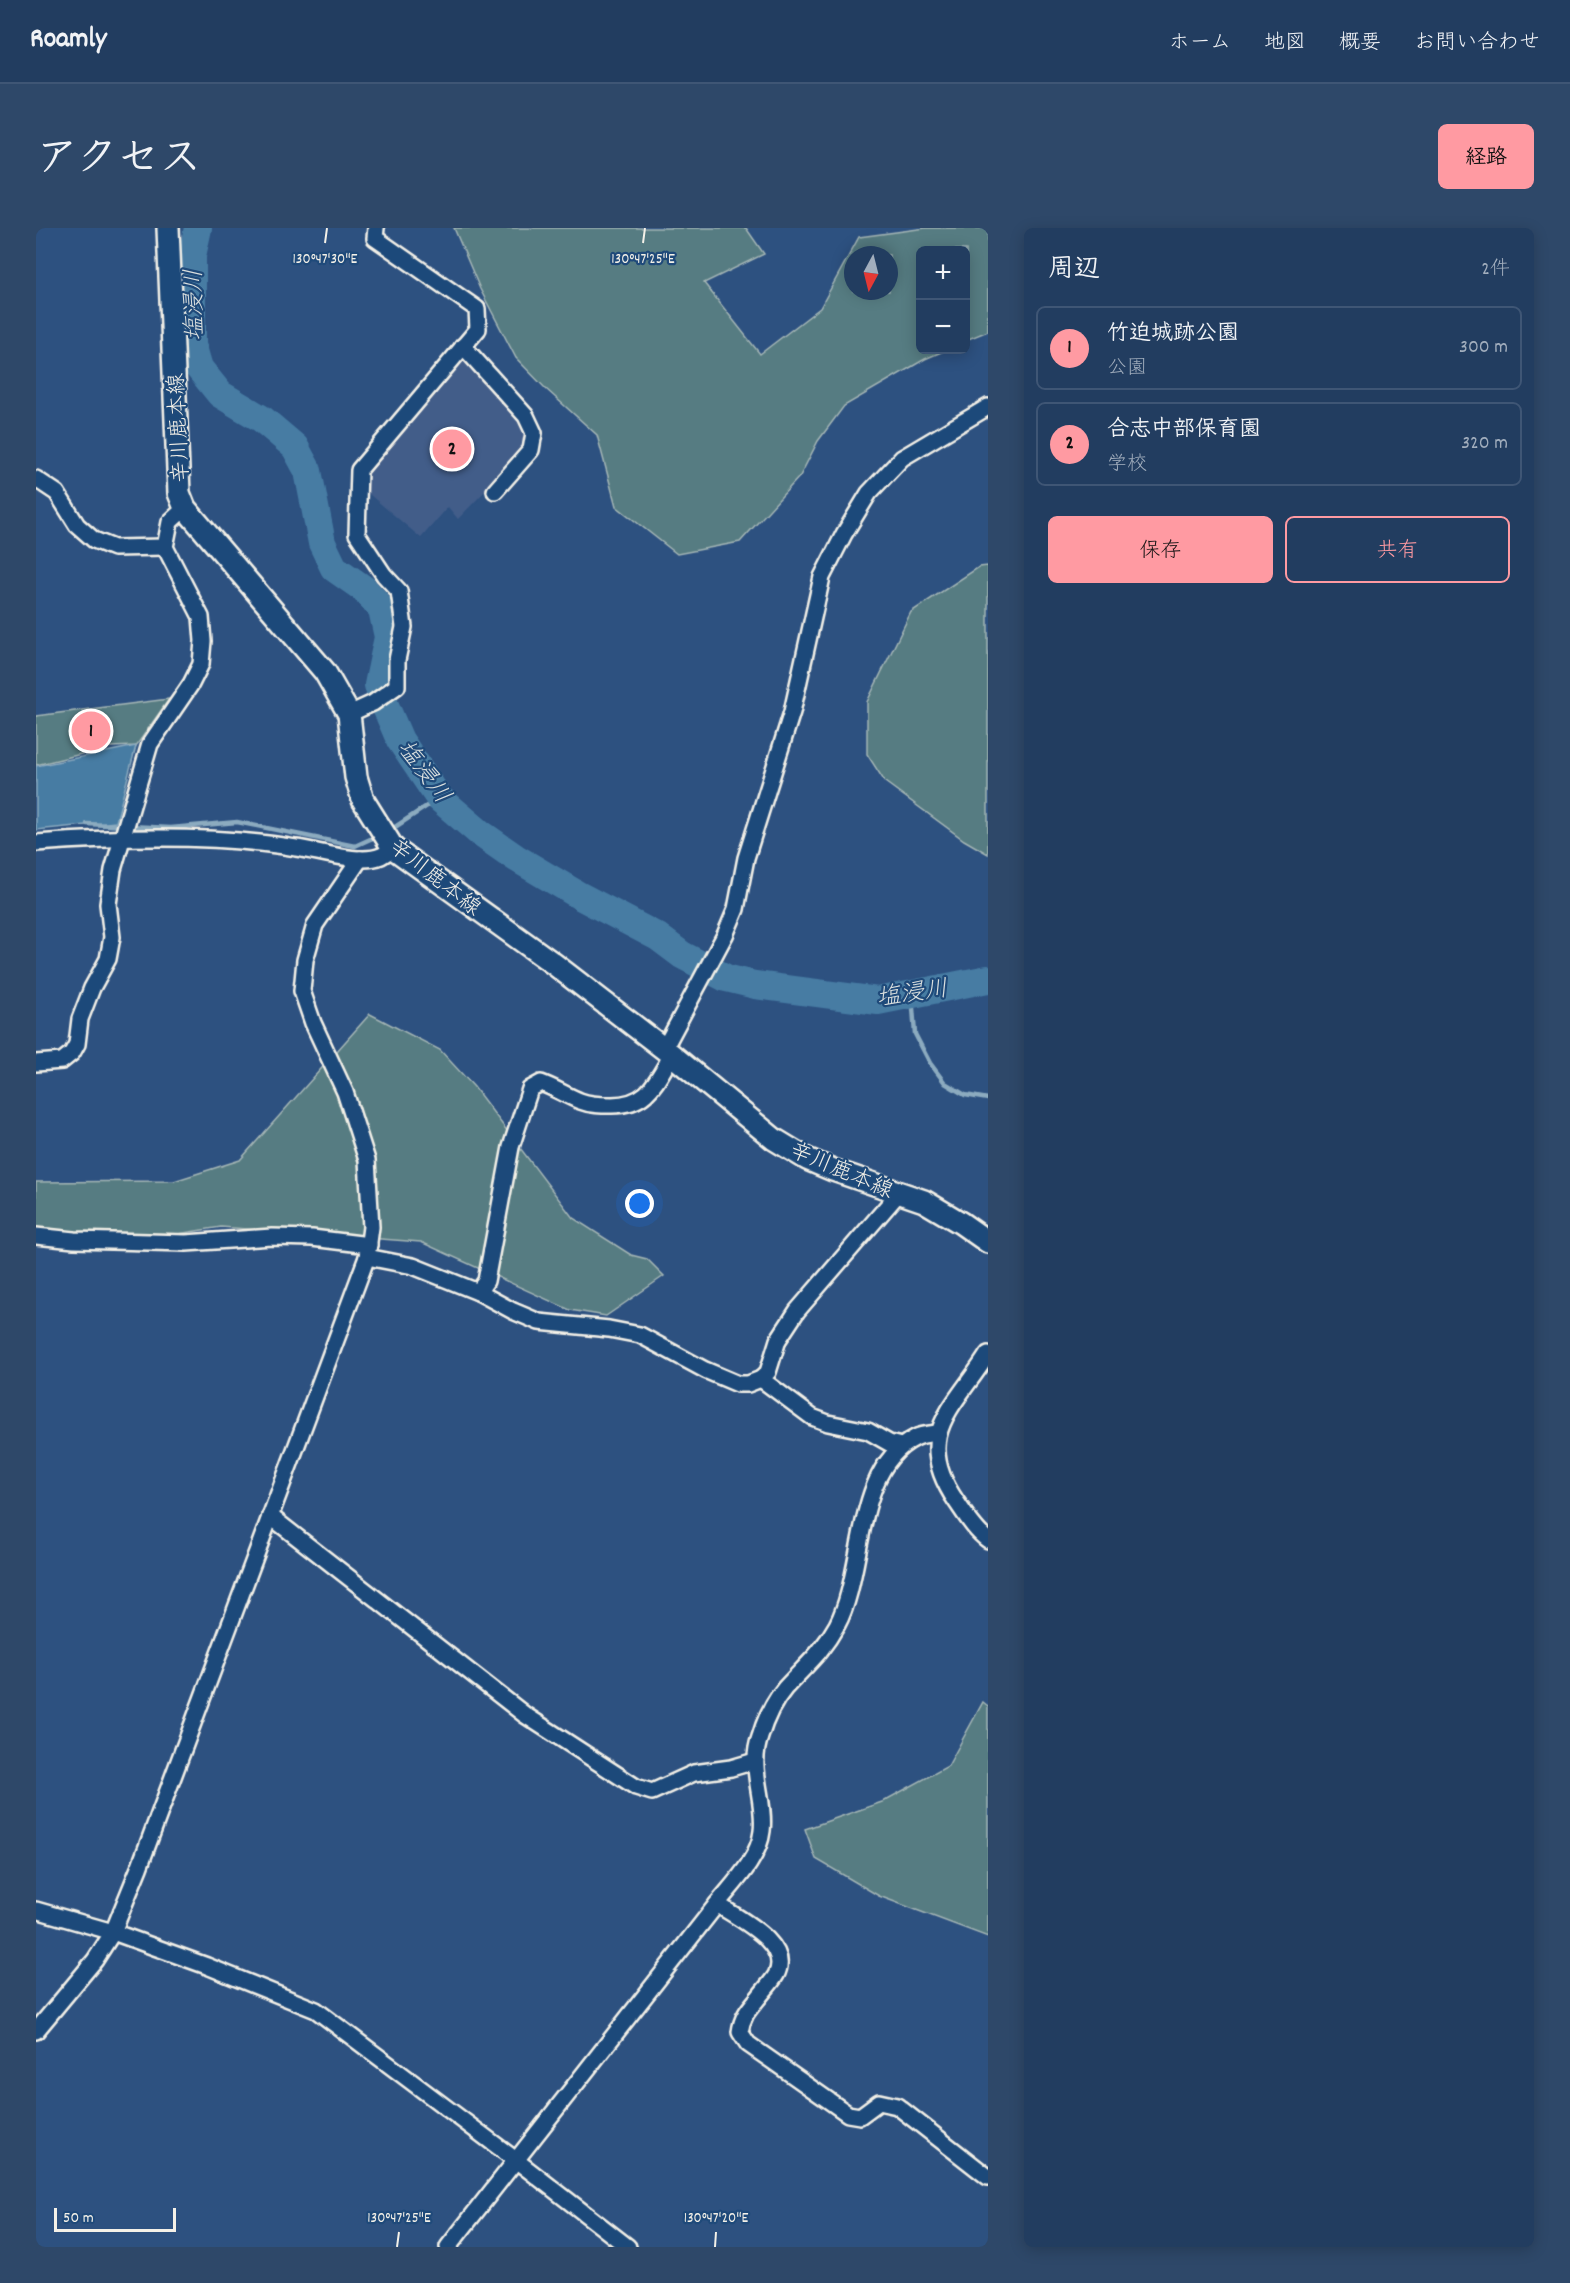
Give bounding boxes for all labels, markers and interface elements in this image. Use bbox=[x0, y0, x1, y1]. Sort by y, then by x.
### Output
text: Roamly bbox=[30, 21, 106, 61]
text: ホーム bbox=[1169, 29, 1231, 59]
text: 地図 bbox=[1264, 29, 1306, 59]
text: 概要 bbox=[1339, 29, 1381, 59]
text: お問い合わせ bbox=[1414, 29, 1540, 59]
button: 経路 bbox=[1438, 124, 1534, 189]
text: アクセス bbox=[36, 132, 201, 192]
north arrow bbox=[844, 246, 898, 300]
map controls bbox=[916, 246, 970, 354]
button: + bbox=[916, 246, 970, 300]
text: 130°47'30"E bbox=[293, 249, 358, 271]
text: 130°47'25"E bbox=[611, 249, 675, 271]
text: 周辺 bbox=[1048, 252, 1100, 289]
text: 2件 bbox=[1481, 256, 1510, 284]
water label: 塩浸川 bbox=[178, 269, 214, 341]
button: − bbox=[916, 300, 970, 354]
text: 竹迫城跡公園 bbox=[1107, 319, 1239, 350]
text: 1 bbox=[1067, 334, 1072, 362]
text: 300 m bbox=[1459, 334, 1508, 362]
text: 公園 bbox=[1107, 355, 1147, 383]
street label: 辛川鹿本線 bbox=[162, 372, 199, 484]
text: 合志中部保育園 bbox=[1107, 415, 1261, 446]
pin: 2 bbox=[432, 426, 472, 472]
text: 2 bbox=[1065, 430, 1074, 458]
text: 320 m bbox=[1461, 430, 1508, 458]
text: 学校 bbox=[1107, 451, 1147, 479]
button: 保存 bbox=[1048, 516, 1273, 583]
button: 共有 bbox=[1285, 516, 1510, 583]
pin: 1 bbox=[72, 708, 110, 754]
water label: 塩浸川 bbox=[387, 734, 458, 812]
street label: 辛川鹿本線 bbox=[381, 833, 487, 925]
water label: 塩浸川 bbox=[874, 973, 950, 1017]
street label: 辛川鹿本線 bbox=[784, 1136, 897, 1208]
your location bbox=[625, 1189, 654, 1218]
scale bar bbox=[54, 2205, 176, 2232]
text: 50 m bbox=[63, 2207, 94, 2230]
text: 130°47'25"E bbox=[367, 2208, 431, 2230]
text: 130°47'20"E bbox=[684, 2208, 749, 2230]

